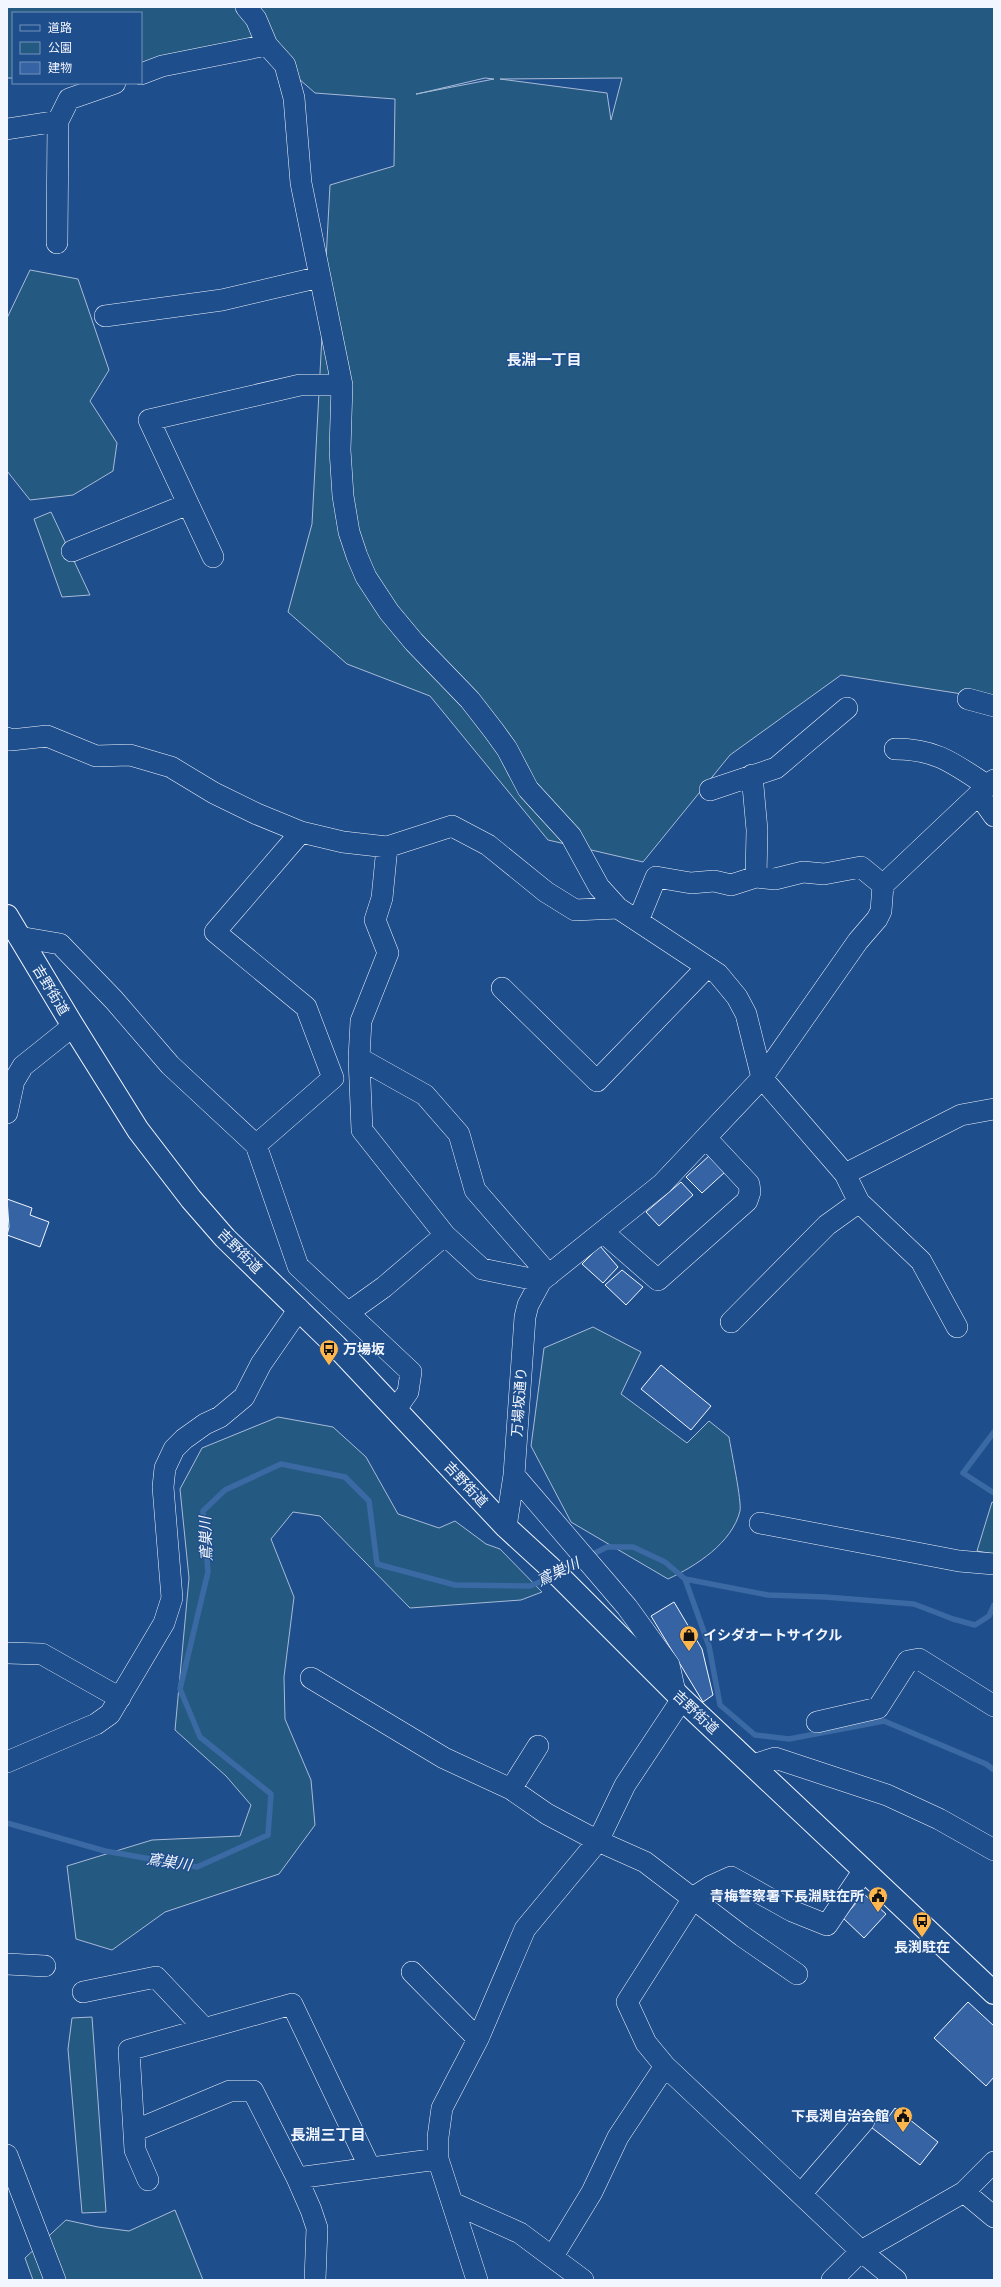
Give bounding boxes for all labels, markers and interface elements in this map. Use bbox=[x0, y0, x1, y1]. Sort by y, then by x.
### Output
legend bbox=[12, 12, 142, 84]
text: 道路 bbox=[48, 20, 72, 36]
text: 公園 bbox=[48, 40, 72, 56]
text: 建物 bbox=[48, 60, 72, 76]
district label: 長淵一丁目 bbox=[506, 350, 582, 370]
street label: 吉野街道 bbox=[29, 961, 73, 1019]
street label: 吉野街道 bbox=[214, 1225, 266, 1277]
bus stop icon: 万場坂 bbox=[318, 1338, 340, 1366]
place label: 万場坂 bbox=[343, 1340, 385, 1358]
street label: 万場坂通り bbox=[508, 1366, 530, 1438]
street label: 吉野街道 bbox=[440, 1457, 492, 1511]
water label: 鳶巣川 bbox=[195, 1514, 217, 1562]
water label: 鳶巣川 bbox=[533, 1552, 584, 1591]
shop icon: イシダオートサイクル bbox=[678, 1624, 700, 1652]
place label: イシダオートサイクル bbox=[703, 1626, 842, 1644]
street label: 吉野街道 bbox=[669, 1686, 723, 1738]
water label: 鳶巣川 bbox=[145, 1849, 195, 1876]
public building icon: 青梅警察署下長淵駐在所 bbox=[867, 1885, 889, 1913]
place label: 青梅警察署下長淵駐在所 bbox=[710, 1887, 864, 1905]
bus stop icon: 長渕駐在 bbox=[911, 1910, 933, 1938]
place label: 長渕駐在 bbox=[894, 1938, 950, 1956]
public building icon: 下長渕自治会館 bbox=[892, 2105, 914, 2133]
place label: 下長渕自治会館 bbox=[791, 2107, 889, 2125]
district label: 長淵三丁目 bbox=[290, 2125, 366, 2145]

